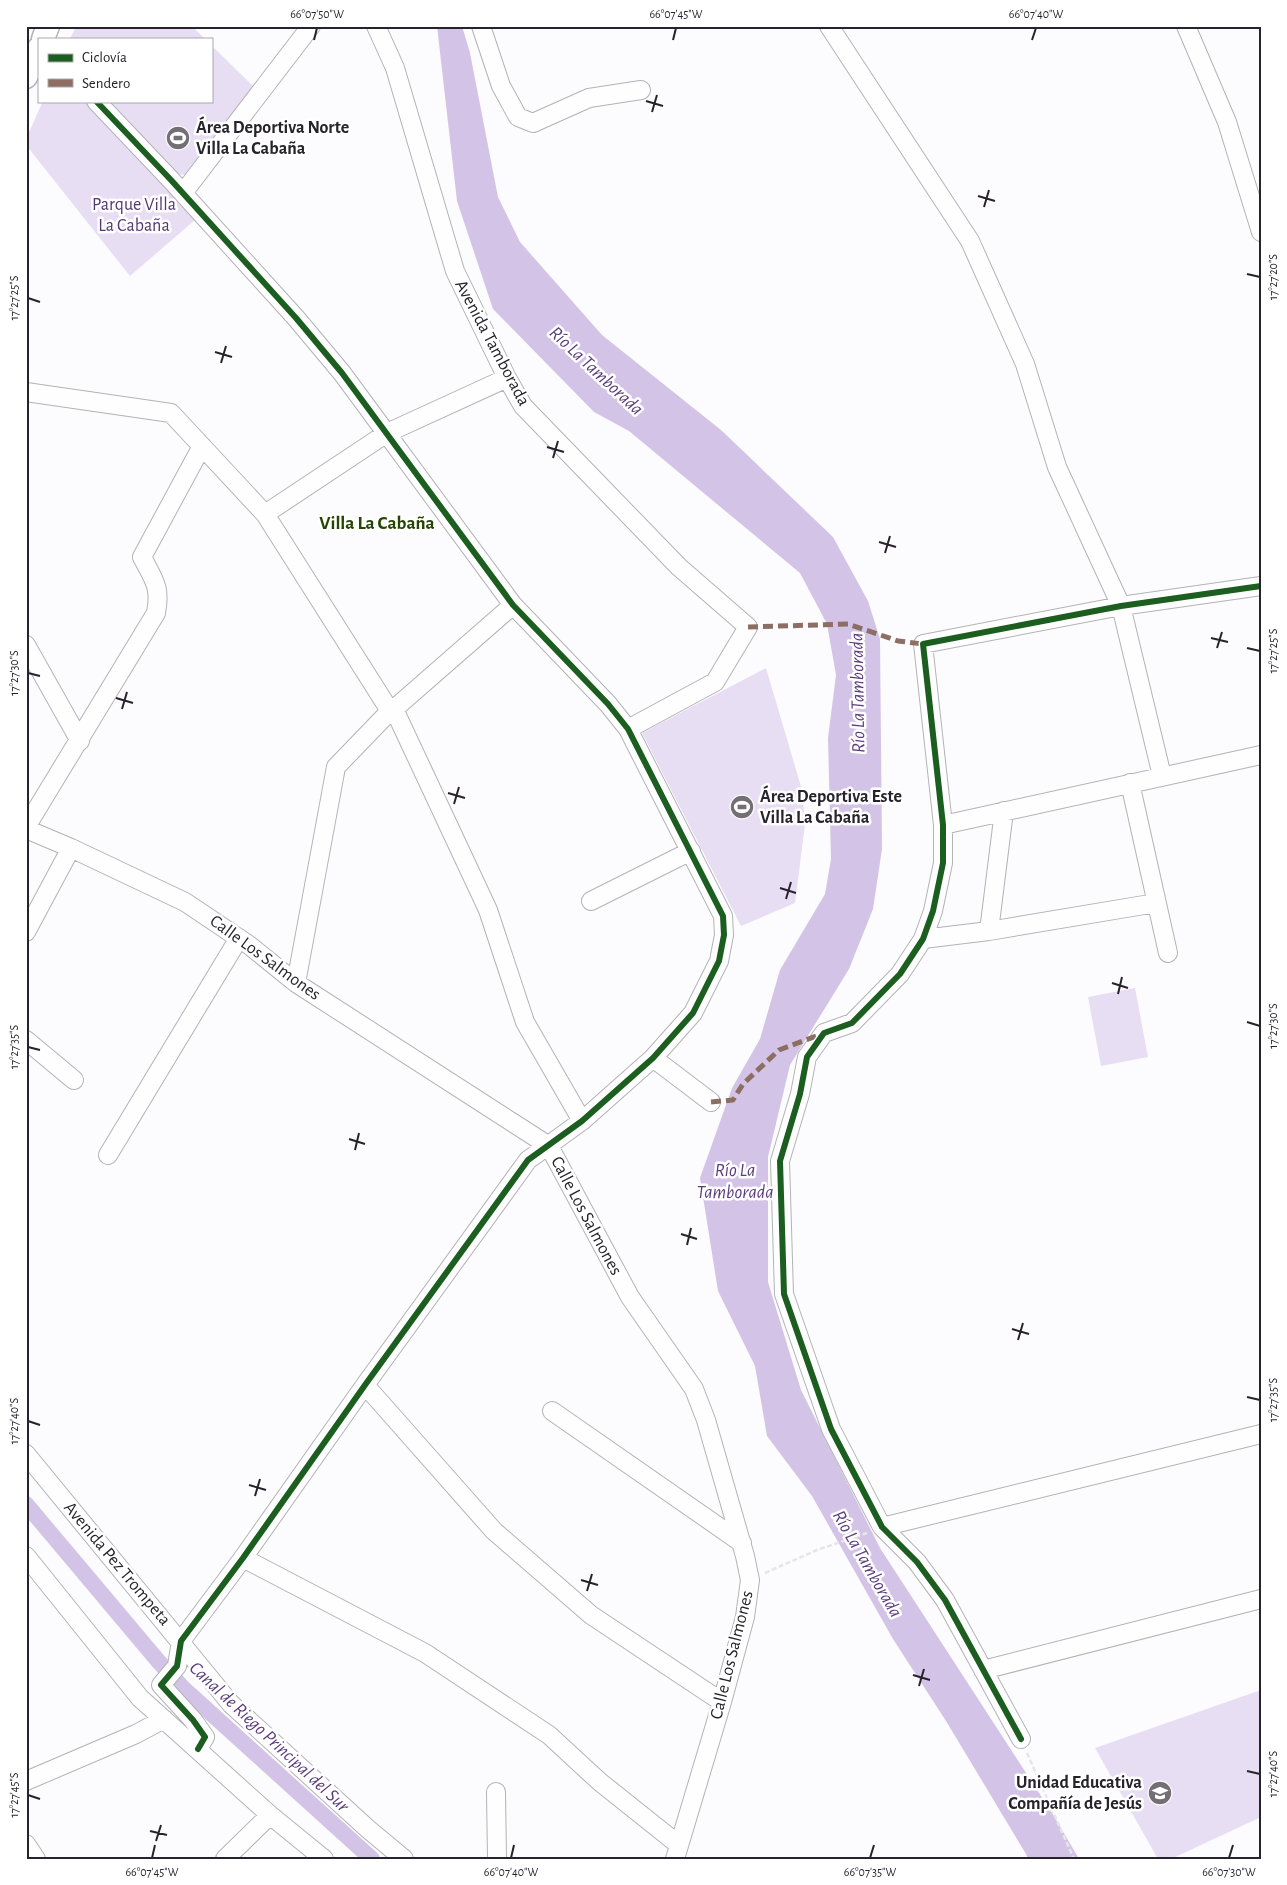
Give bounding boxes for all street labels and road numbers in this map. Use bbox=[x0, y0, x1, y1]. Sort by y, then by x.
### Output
street label: Avenida Tamborada bbox=[451, 277, 533, 409]
street label: Calle Los Salmones bbox=[206, 912, 324, 1004]
street label: Calle Los Salmones bbox=[547, 1154, 625, 1278]
street label: Avenida Pez Trompeta bbox=[60, 1499, 174, 1629]
street label: Calle Los Salmones bbox=[707, 1589, 757, 1721]

